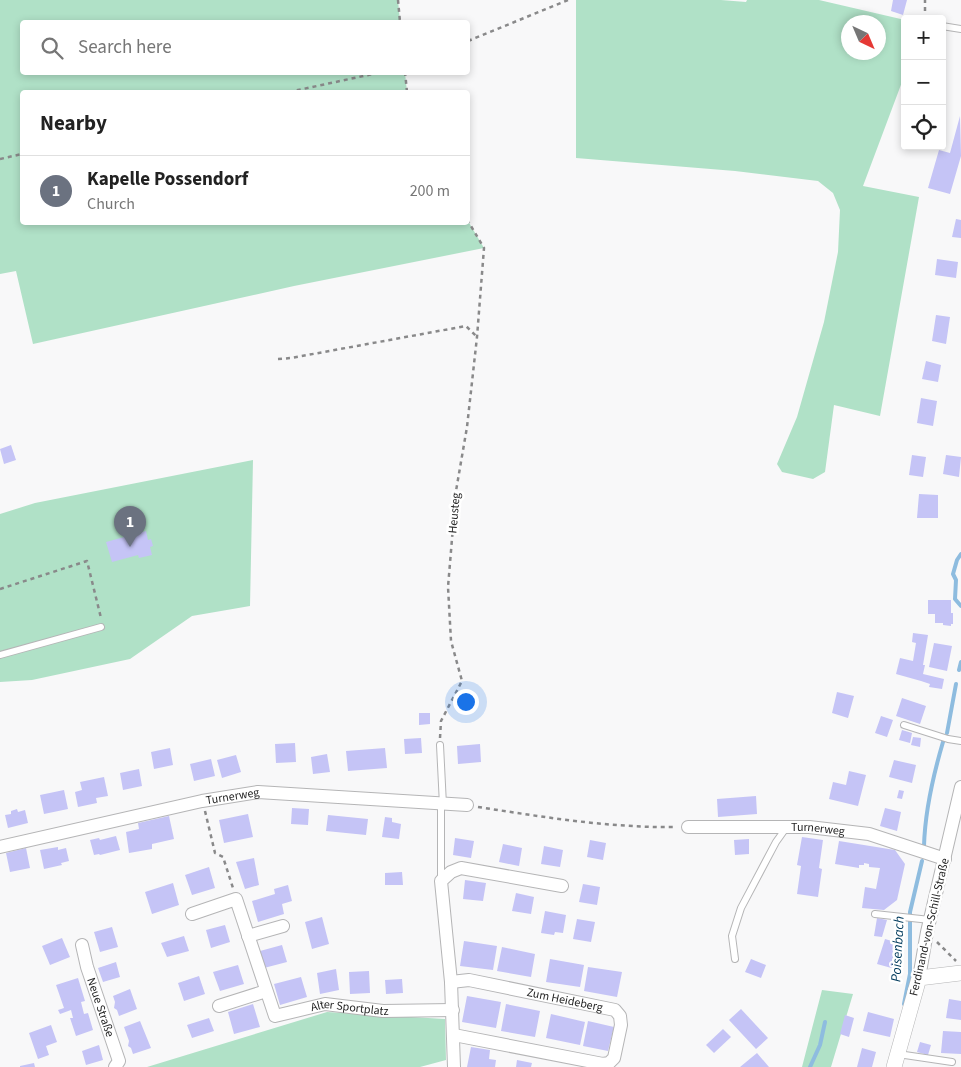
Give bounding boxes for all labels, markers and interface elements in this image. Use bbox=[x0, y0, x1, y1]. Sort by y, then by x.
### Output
north arrow bbox=[841, 15, 886, 60]
map controls bbox=[901, 15, 946, 150]
button: + bbox=[901, 15, 946, 60]
search box bbox=[20, 20, 470, 75]
icon: search bbox=[38, 34, 66, 62]
text: Search here bbox=[78, 34, 172, 61]
button: − bbox=[901, 60, 946, 105]
button: locate bbox=[901, 105, 946, 150]
text: Nearby bbox=[40, 108, 107, 138]
text: Kapelle Possendorf bbox=[87, 166, 248, 193]
text: 1 bbox=[52, 180, 60, 202]
text: 200 m bbox=[410, 180, 450, 202]
text: Church bbox=[87, 193, 135, 215]
street label: Heusteg bbox=[444, 492, 465, 534]
pin: 1 bbox=[114, 506, 146, 547]
your location bbox=[453, 689, 479, 715]
street label: Turnerweg bbox=[204, 784, 261, 809]
street label: Turnerweg bbox=[791, 819, 846, 840]
street label: Ferdinand-von-Schill-Straße bbox=[905, 856, 954, 998]
water label: Poisenbach bbox=[886, 916, 910, 983]
street label: Neue Straße bbox=[82, 975, 118, 1039]
street label: Zum Heideberg bbox=[525, 984, 604, 1016]
street label: Alter Sportplatz bbox=[309, 996, 389, 1020]

